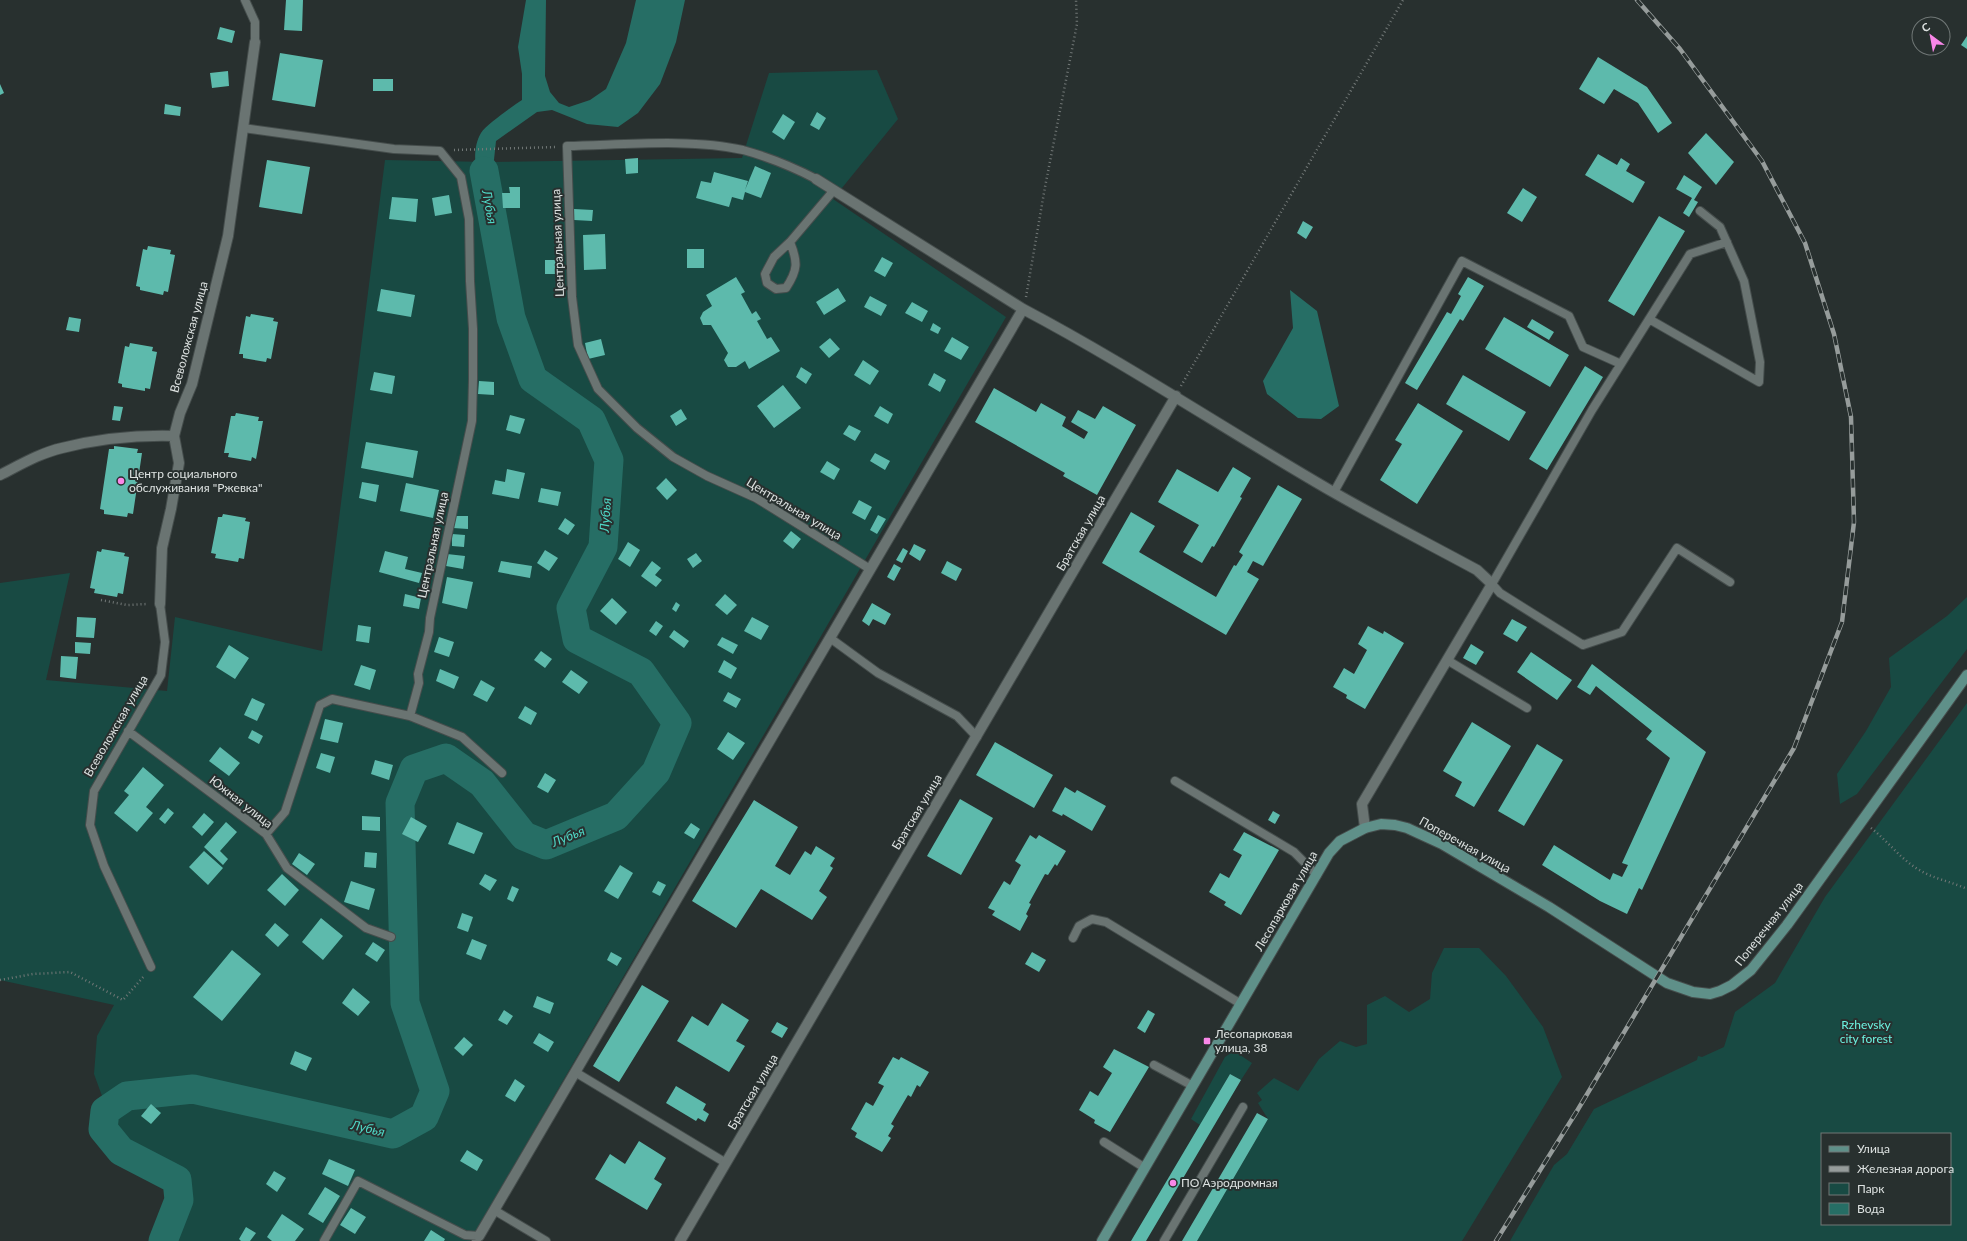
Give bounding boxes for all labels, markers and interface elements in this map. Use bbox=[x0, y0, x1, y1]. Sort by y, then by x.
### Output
north arrow bbox=[1911, 16, 1951, 56]
text: С bbox=[1919, 19, 1933, 35]
water label: Лубья bbox=[479, 188, 501, 225]
street label: Центральная улица bbox=[548, 189, 567, 297]
street label: Всеволожская улица bbox=[166, 280, 211, 394]
place label: Центр социального обслуживания "Ржевка" bbox=[129, 466, 262, 495]
street label: Центральная улица bbox=[744, 474, 844, 543]
marker: Центр социального обслуживания "Ржевка" bbox=[116, 476, 126, 486]
street label: Центральная улица bbox=[414, 490, 451, 599]
street label: Братская улица bbox=[1053, 492, 1108, 573]
water label: Лубья bbox=[596, 497, 614, 534]
street label: Всеволожская улица bbox=[80, 672, 151, 779]
street label: Братская улица bbox=[888, 771, 945, 852]
street label: Южная улица bbox=[207, 772, 276, 831]
street label: Поперечная улица bbox=[1417, 813, 1514, 876]
water label: Лубья bbox=[548, 822, 587, 850]
street label: Лесопарковая улица bbox=[1250, 848, 1320, 954]
street label: Поперечная улица bbox=[1731, 879, 1806, 969]
park label: Rzhevsky city forest bbox=[1840, 1017, 1893, 1046]
place label: Лесопарковая улица, 38 bbox=[1214, 1026, 1292, 1055]
marker: Лесопарковая улица, 38 bbox=[1202, 1036, 1212, 1046]
street label: Братская улица bbox=[724, 1051, 781, 1132]
water label: Лубья bbox=[349, 1116, 386, 1140]
legend bbox=[1821, 1133, 1951, 1225]
text: Улица bbox=[1857, 1141, 1890, 1156]
text: Железная дорога bbox=[1857, 1161, 1954, 1176]
place label: ПО Аэродромная bbox=[1181, 1175, 1278, 1190]
marker: ПО Аэродромная bbox=[1168, 1178, 1178, 1188]
text: Парк bbox=[1857, 1181, 1885, 1196]
text: Вода bbox=[1857, 1201, 1885, 1216]

